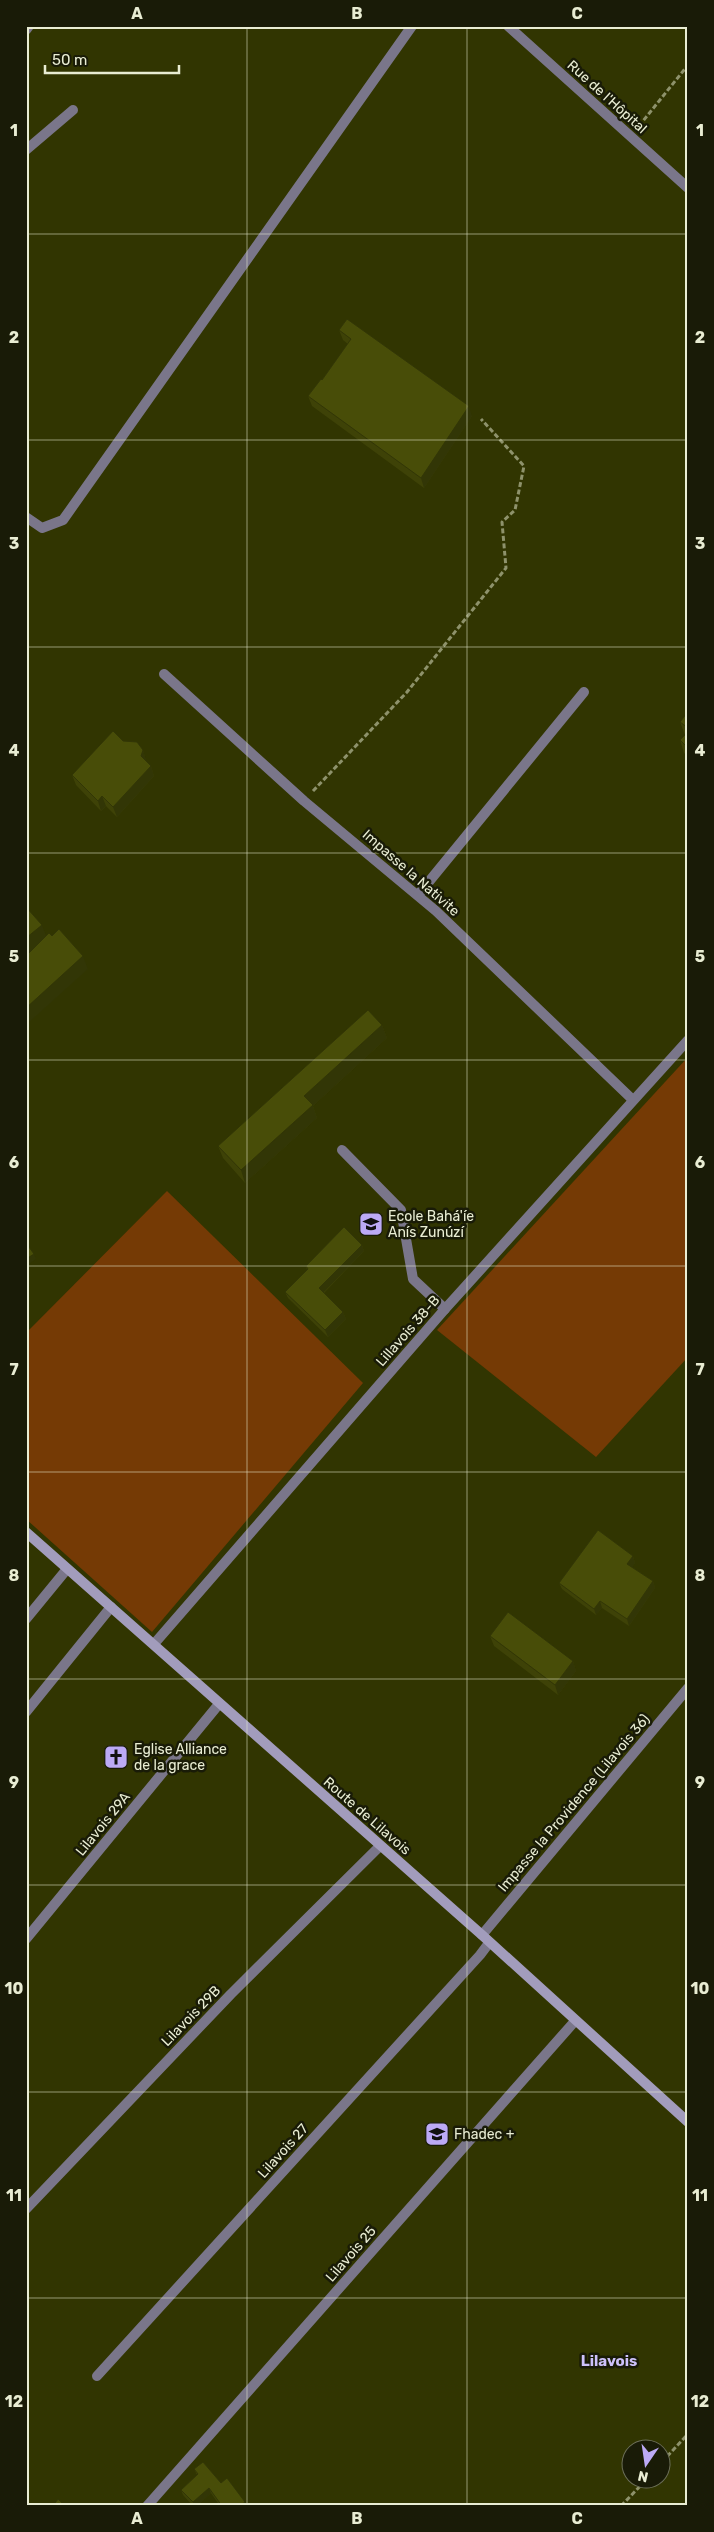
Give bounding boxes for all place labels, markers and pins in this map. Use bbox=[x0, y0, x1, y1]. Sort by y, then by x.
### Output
place label: Ecole Bahá'íe Anís Zunúzí bbox=[388, 1208, 474, 1241]
school or university icon: Ecole Bahá'íe Anís Zunúzí bbox=[358, 1211, 384, 1237]
place label: Eglise Alliance de la grace bbox=[134, 1741, 227, 1774]
church icon: Eglise Alliance de la grace bbox=[103, 1744, 129, 1770]
school or university icon: Fhadec + bbox=[424, 2121, 450, 2147]
place label: Fhadec + bbox=[454, 2126, 515, 2143]

